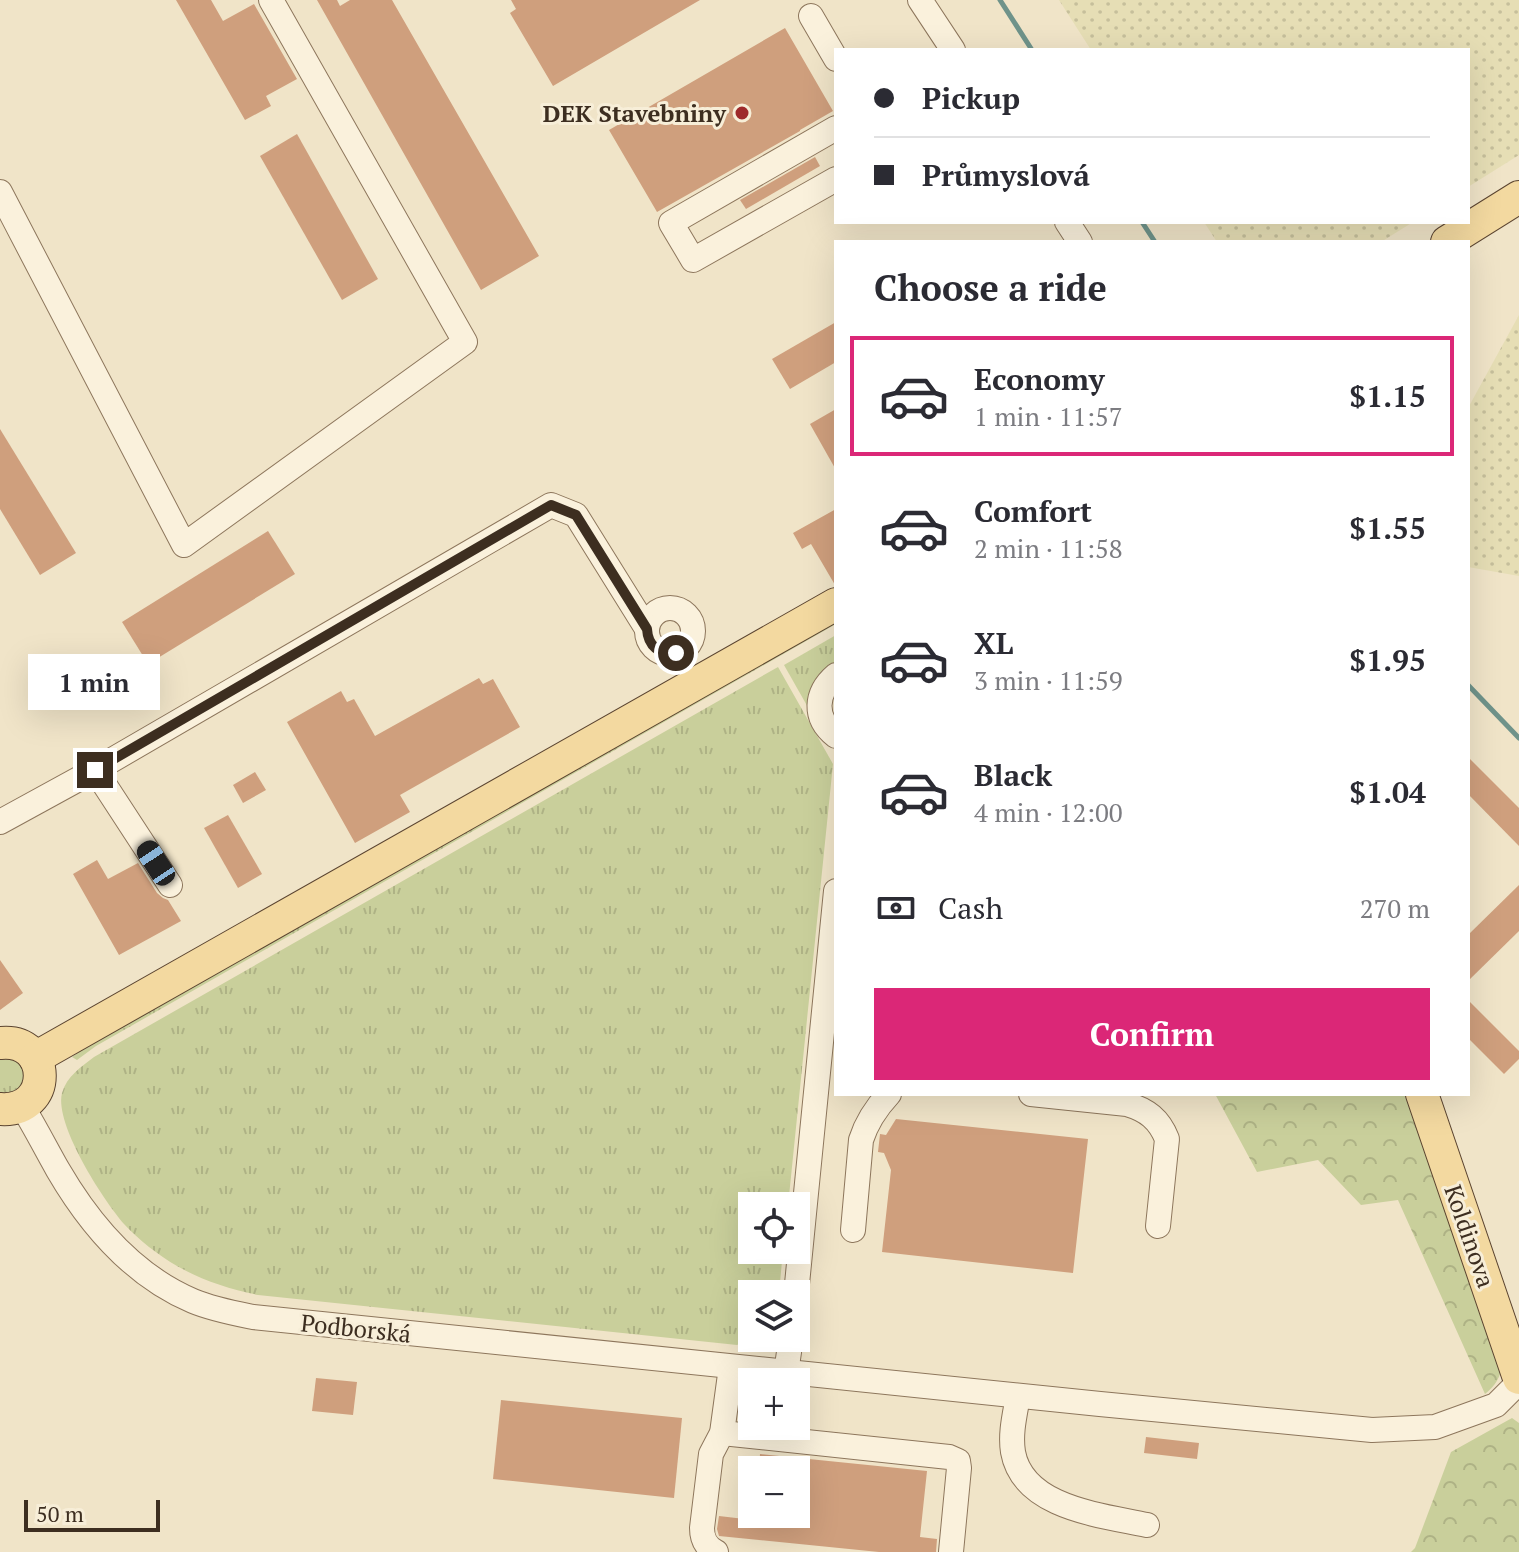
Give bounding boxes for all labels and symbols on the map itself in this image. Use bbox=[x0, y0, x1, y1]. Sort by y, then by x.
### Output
place label: DEK Stavebniny bbox=[543, 97, 727, 129]
marker: DEK Stavebniny bbox=[733, 104, 751, 122]
route start bbox=[658, 635, 694, 671]
callout: 1 min bbox=[29, 654, 161, 710]
route end bbox=[77, 752, 113, 788]
car bbox=[133, 836, 179, 890]
street label: Koldinova bbox=[1437, 1180, 1503, 1292]
street label: Podborská bbox=[299, 1306, 413, 1350]
scale bar bbox=[24, 1496, 160, 1532]

